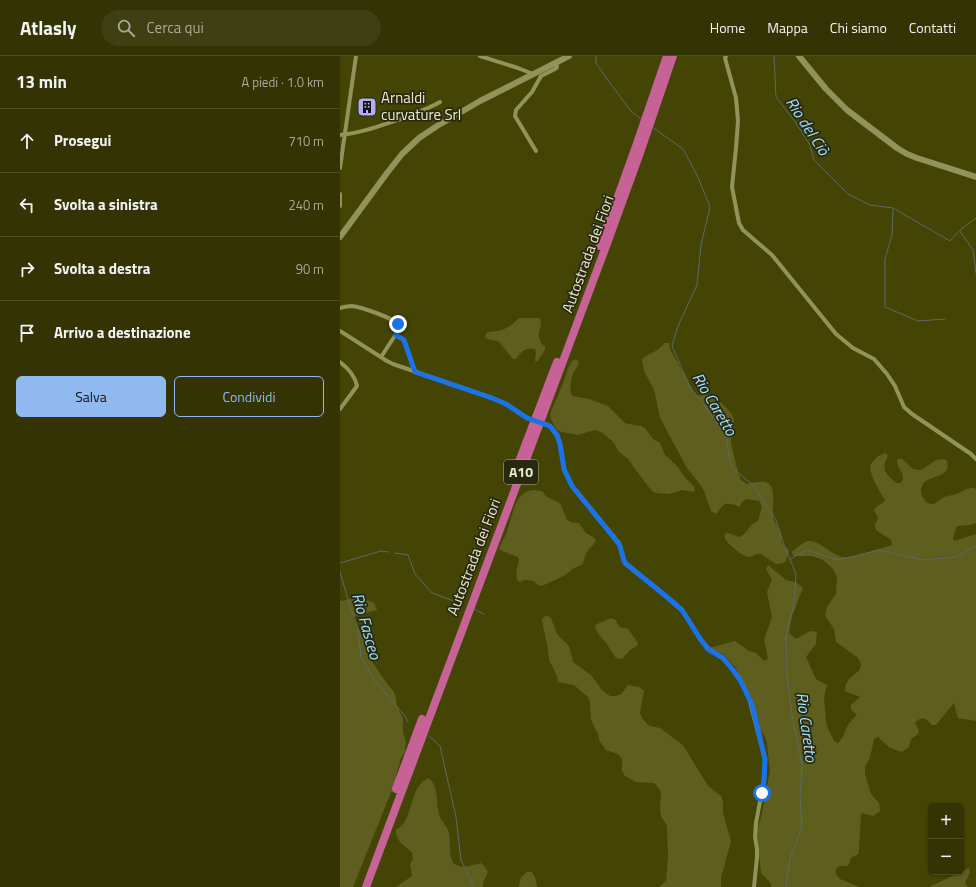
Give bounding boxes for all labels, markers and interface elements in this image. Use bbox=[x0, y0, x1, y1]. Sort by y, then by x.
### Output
search box bbox=[101, 10, 381, 46]
text: Atlasly bbox=[20, 13, 77, 42]
text: Cerca qui bbox=[147, 16, 204, 39]
icon: search bbox=[115, 17, 137, 39]
text: Home bbox=[710, 17, 745, 38]
text: Mappa bbox=[767, 17, 808, 38]
text: Chi siamo bbox=[830, 17, 887, 38]
text: Contatti bbox=[909, 17, 956, 38]
text: 13 min bbox=[16, 69, 67, 95]
text: A piedi · 1.0 km bbox=[242, 72, 324, 92]
place label: Arnaldi curvature Srl bbox=[381, 86, 461, 126]
water label: Rio del Ciò bbox=[780, 92, 836, 161]
building icon: Arnaldi curvature Srl bbox=[356, 96, 378, 118]
text: Prosegui bbox=[54, 129, 111, 152]
icon: ahead bbox=[16, 130, 38, 152]
text: 710 m bbox=[288, 131, 324, 151]
street label: Autostrada dei Fiori bbox=[556, 192, 619, 316]
text: Svolta a sinistra bbox=[54, 193, 158, 216]
icon: left bbox=[16, 194, 38, 216]
text: 240 m bbox=[288, 195, 324, 215]
text: Svolta a destra bbox=[54, 257, 151, 280]
icon: right bbox=[16, 258, 38, 280]
text: 90 m bbox=[296, 259, 324, 279]
route end bbox=[389, 315, 407, 333]
text: Arrivo a destinazione bbox=[54, 321, 191, 344]
icon: arrive bbox=[16, 322, 38, 344]
water label: Rio Caretto bbox=[687, 368, 744, 441]
button: Salva bbox=[16, 376, 166, 417]
button: Condividi bbox=[174, 376, 324, 417]
road number: A10 bbox=[504, 460, 538, 484]
street label: Autostrada dei Fiori bbox=[441, 495, 506, 619]
water label: Rio Fasceo bbox=[346, 590, 388, 663]
water label: Rio Caretto bbox=[790, 691, 824, 764]
route start bbox=[753, 784, 771, 802]
map controls bbox=[928, 803, 964, 875]
button: + bbox=[928, 803, 964, 839]
button: − bbox=[928, 839, 964, 875]

